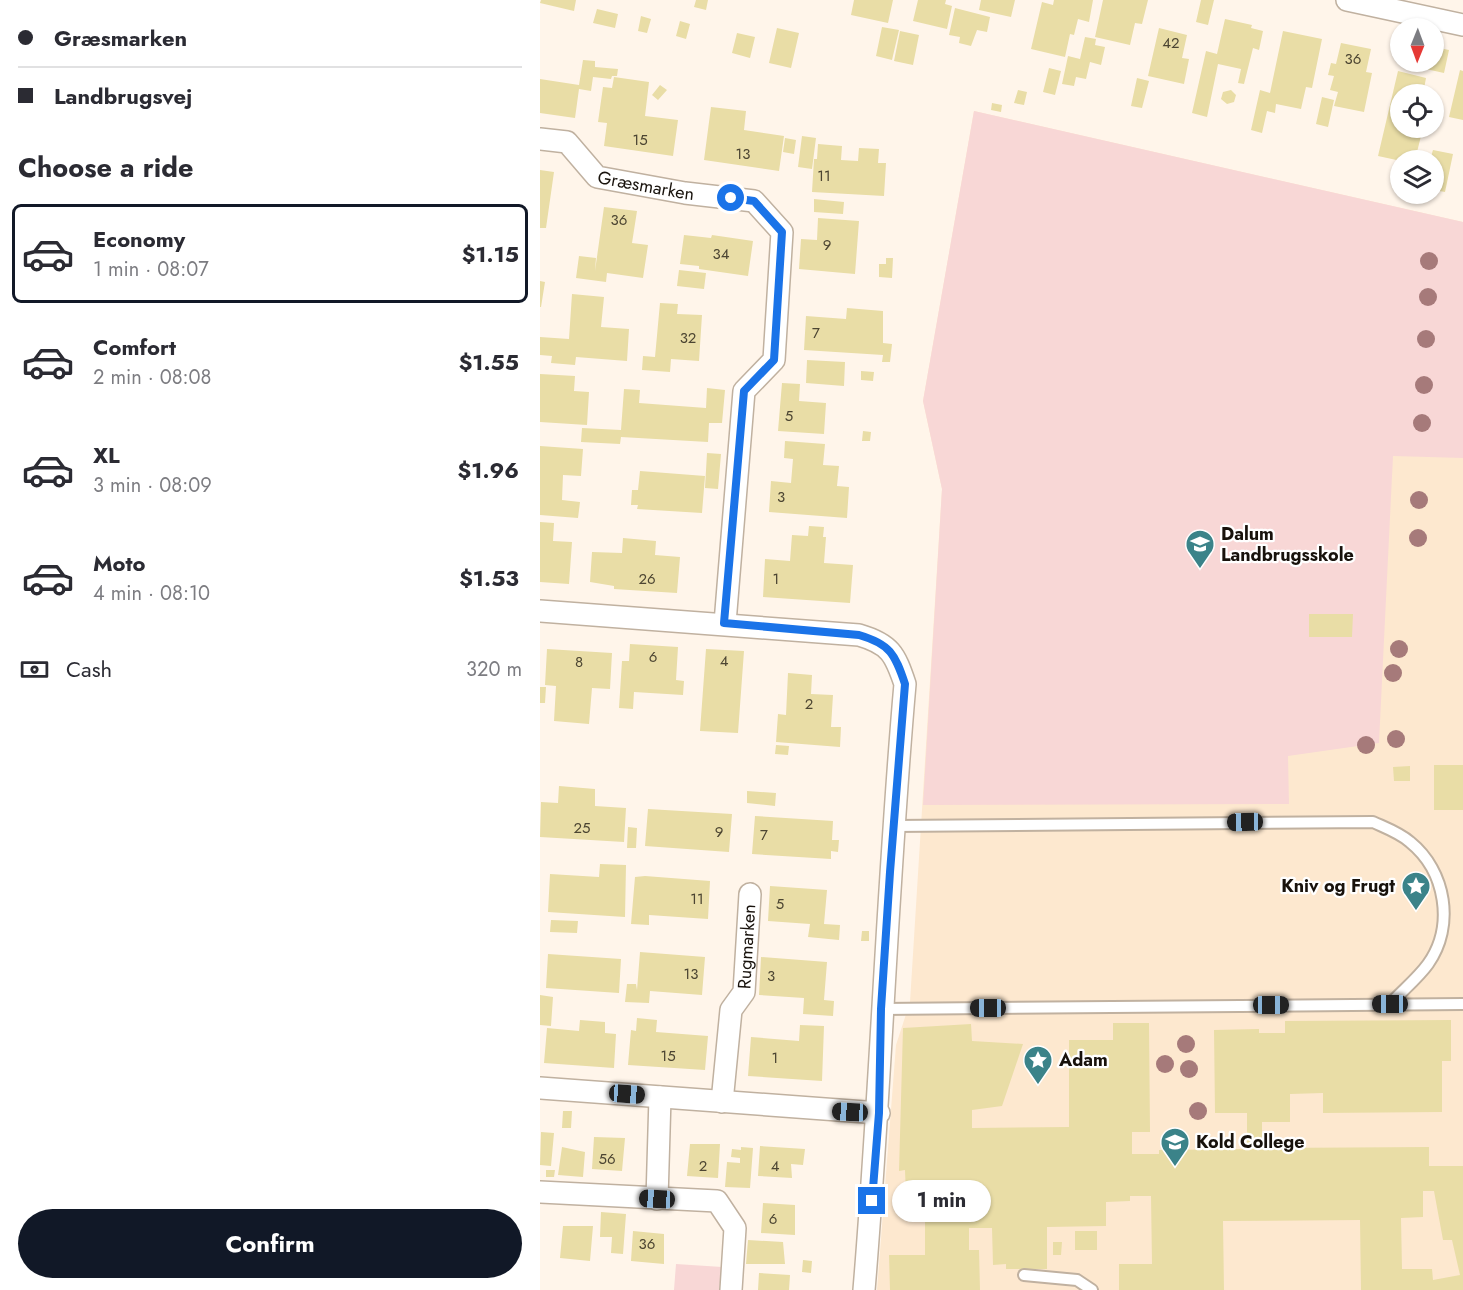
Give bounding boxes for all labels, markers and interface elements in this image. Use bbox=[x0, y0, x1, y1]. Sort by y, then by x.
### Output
north arrow bbox=[1390, 18, 1444, 72]
map controls bbox=[1390, 18, 1444, 204]
text: Græsmarken bbox=[54, 22, 187, 54]
house number: 42 bbox=[1162, 32, 1180, 54]
house number: 36 bbox=[1345, 48, 1361, 70]
text: Landbrugsvej bbox=[54, 80, 192, 112]
button: locate bbox=[1390, 84, 1444, 138]
house number: 15 bbox=[632, 129, 648, 151]
house number: 13 bbox=[736, 143, 750, 165]
text: Choose a ride bbox=[18, 148, 193, 187]
button: layers bbox=[1390, 150, 1444, 204]
street label: Græsmarken bbox=[596, 164, 696, 207]
house number: 11 bbox=[817, 165, 831, 187]
route start bbox=[717, 184, 744, 211]
house number: 36 bbox=[611, 209, 627, 231]
text: Economy bbox=[93, 223, 185, 255]
icon: car bbox=[21, 227, 75, 281]
house number: 9 bbox=[823, 234, 831, 256]
text: $1.15 bbox=[462, 238, 519, 270]
house number: 34 bbox=[713, 243, 730, 265]
text: 1 min · 08:07 bbox=[93, 255, 209, 284]
house number: 7 bbox=[812, 322, 820, 344]
house number: 32 bbox=[680, 327, 696, 349]
text: Comfort bbox=[93, 331, 176, 363]
icon: car bbox=[21, 335, 75, 389]
text: $1.55 bbox=[459, 346, 519, 378]
text: 2 min · 08:08 bbox=[93, 363, 212, 392]
house number: 5 bbox=[785, 405, 793, 427]
text: XL bbox=[93, 439, 120, 471]
icon: car bbox=[21, 443, 75, 497]
text: $1.96 bbox=[458, 454, 519, 486]
text: 3 min · 08:09 bbox=[93, 471, 212, 500]
house number: 3 bbox=[777, 486, 785, 508]
place label: Dalum Landbrugsskole bbox=[1221, 521, 1354, 568]
school or university icon: Dalum Landbrugsskole bbox=[1184, 528, 1216, 570]
text: Moto bbox=[93, 547, 146, 579]
icon: car bbox=[21, 551, 75, 605]
text: $1.53 bbox=[459, 562, 519, 594]
house number: 26 bbox=[638, 568, 656, 590]
house number: 1 bbox=[773, 568, 779, 590]
text: 4 min · 08:10 bbox=[93, 579, 210, 608]
house number: 6 bbox=[649, 646, 657, 668]
house number: 4 bbox=[720, 650, 729, 672]
house number: 8 bbox=[575, 651, 583, 673]
icon: cash bbox=[18, 653, 51, 686]
text: Cash bbox=[66, 653, 112, 685]
text: 320 m bbox=[466, 655, 522, 684]
house number: 2 bbox=[805, 693, 813, 715]
car bbox=[1227, 813, 1263, 831]
house number: 25 bbox=[574, 817, 591, 839]
house number: 9 bbox=[715, 821, 723, 843]
house number: 7 bbox=[760, 824, 768, 846]
place icon: Kniv og Frugt bbox=[1400, 870, 1432, 912]
place label: Kniv og Frugt bbox=[1281, 873, 1395, 899]
house number: 11 bbox=[690, 888, 704, 910]
house number: 5 bbox=[776, 893, 784, 915]
street label: Rugmarken bbox=[731, 903, 762, 990]
house number: 13 bbox=[684, 963, 698, 985]
house number: 3 bbox=[767, 965, 775, 987]
car bbox=[1372, 995, 1408, 1013]
car bbox=[1253, 996, 1289, 1014]
car bbox=[970, 999, 1006, 1017]
place icon: Adam bbox=[1022, 1044, 1054, 1086]
house number: 15 bbox=[660, 1045, 676, 1067]
house number: 1 bbox=[772, 1047, 778, 1069]
place label: Adam bbox=[1058, 1047, 1108, 1073]
car bbox=[608, 1084, 646, 1104]
car bbox=[832, 1102, 868, 1122]
school or university icon: Kold College bbox=[1159, 1126, 1191, 1168]
place label: Kold College bbox=[1196, 1129, 1305, 1155]
house number: 56 bbox=[598, 1148, 616, 1170]
house number: 2 bbox=[699, 1155, 707, 1177]
house number: 4 bbox=[771, 1155, 780, 1177]
callout: 1 min bbox=[893, 1180, 992, 1222]
text: 1 min bbox=[917, 1186, 966, 1215]
route end bbox=[858, 1187, 885, 1214]
car bbox=[639, 1189, 675, 1209]
house number: 6 bbox=[769, 1208, 777, 1230]
button: Confirm bbox=[18, 1209, 522, 1278]
house number: 36 bbox=[639, 1233, 655, 1255]

